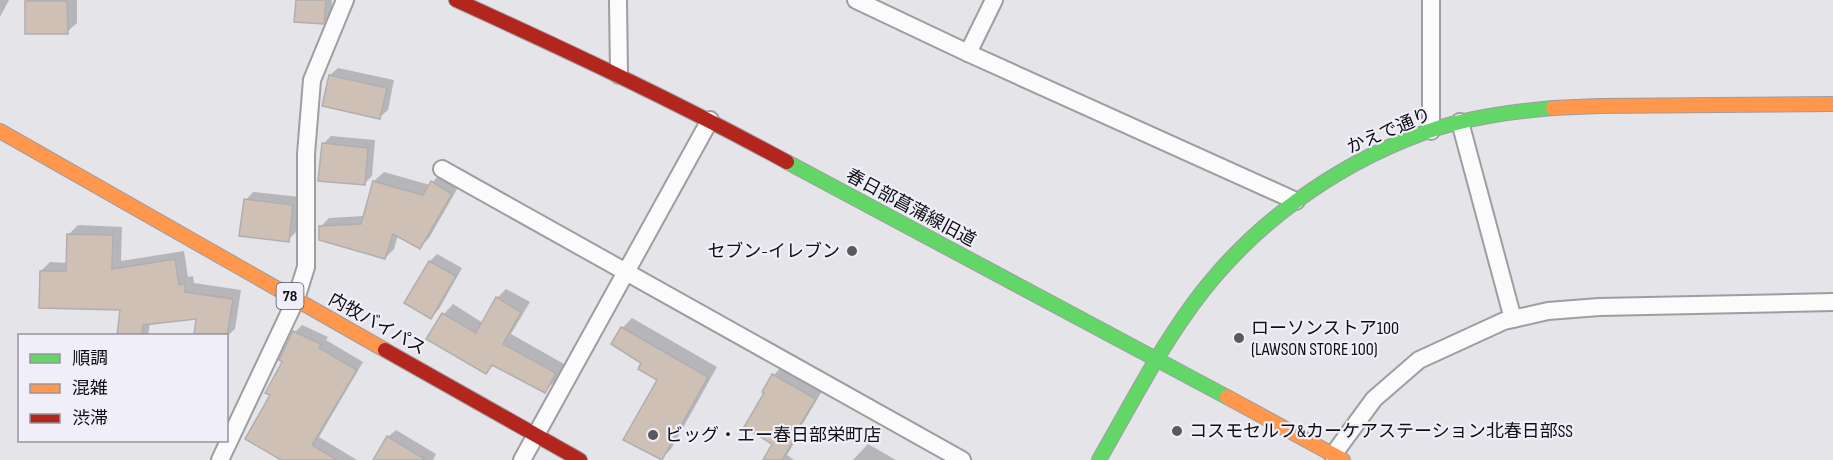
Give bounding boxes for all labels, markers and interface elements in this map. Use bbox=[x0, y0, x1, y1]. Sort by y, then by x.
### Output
street label: かえで通り bbox=[1344, 104, 1434, 158]
street label: 春日部菖蒲線旧道 bbox=[842, 165, 980, 251]
place label: セブン-イレブン bbox=[707, 241, 840, 262]
marker: セブン-イレブン bbox=[845, 244, 859, 258]
road number: 78 bbox=[276, 283, 304, 309]
street label: 内牧バイパス bbox=[325, 289, 429, 359]
place label: ローソンストア100 (LAWSON STORE 100) bbox=[1251, 318, 1399, 360]
marker: ローソンストア100 (LAWSON STORE 100) bbox=[1232, 331, 1246, 345]
legend bbox=[18, 334, 228, 442]
text: 順調 bbox=[72, 348, 108, 369]
text: 混雑 bbox=[72, 378, 108, 399]
text: 渋滞 bbox=[72, 408, 108, 429]
place label: コスモセルフ&カーケアステーション北春日部SS bbox=[1189, 421, 1573, 442]
marker: コスモセルフ&カーケアステーション北春日部SS bbox=[1170, 424, 1184, 438]
place label: ビッグ・エー春日部栄町店 bbox=[665, 425, 881, 446]
marker: ビッグ・エー春日部栄町店 bbox=[646, 428, 660, 442]

